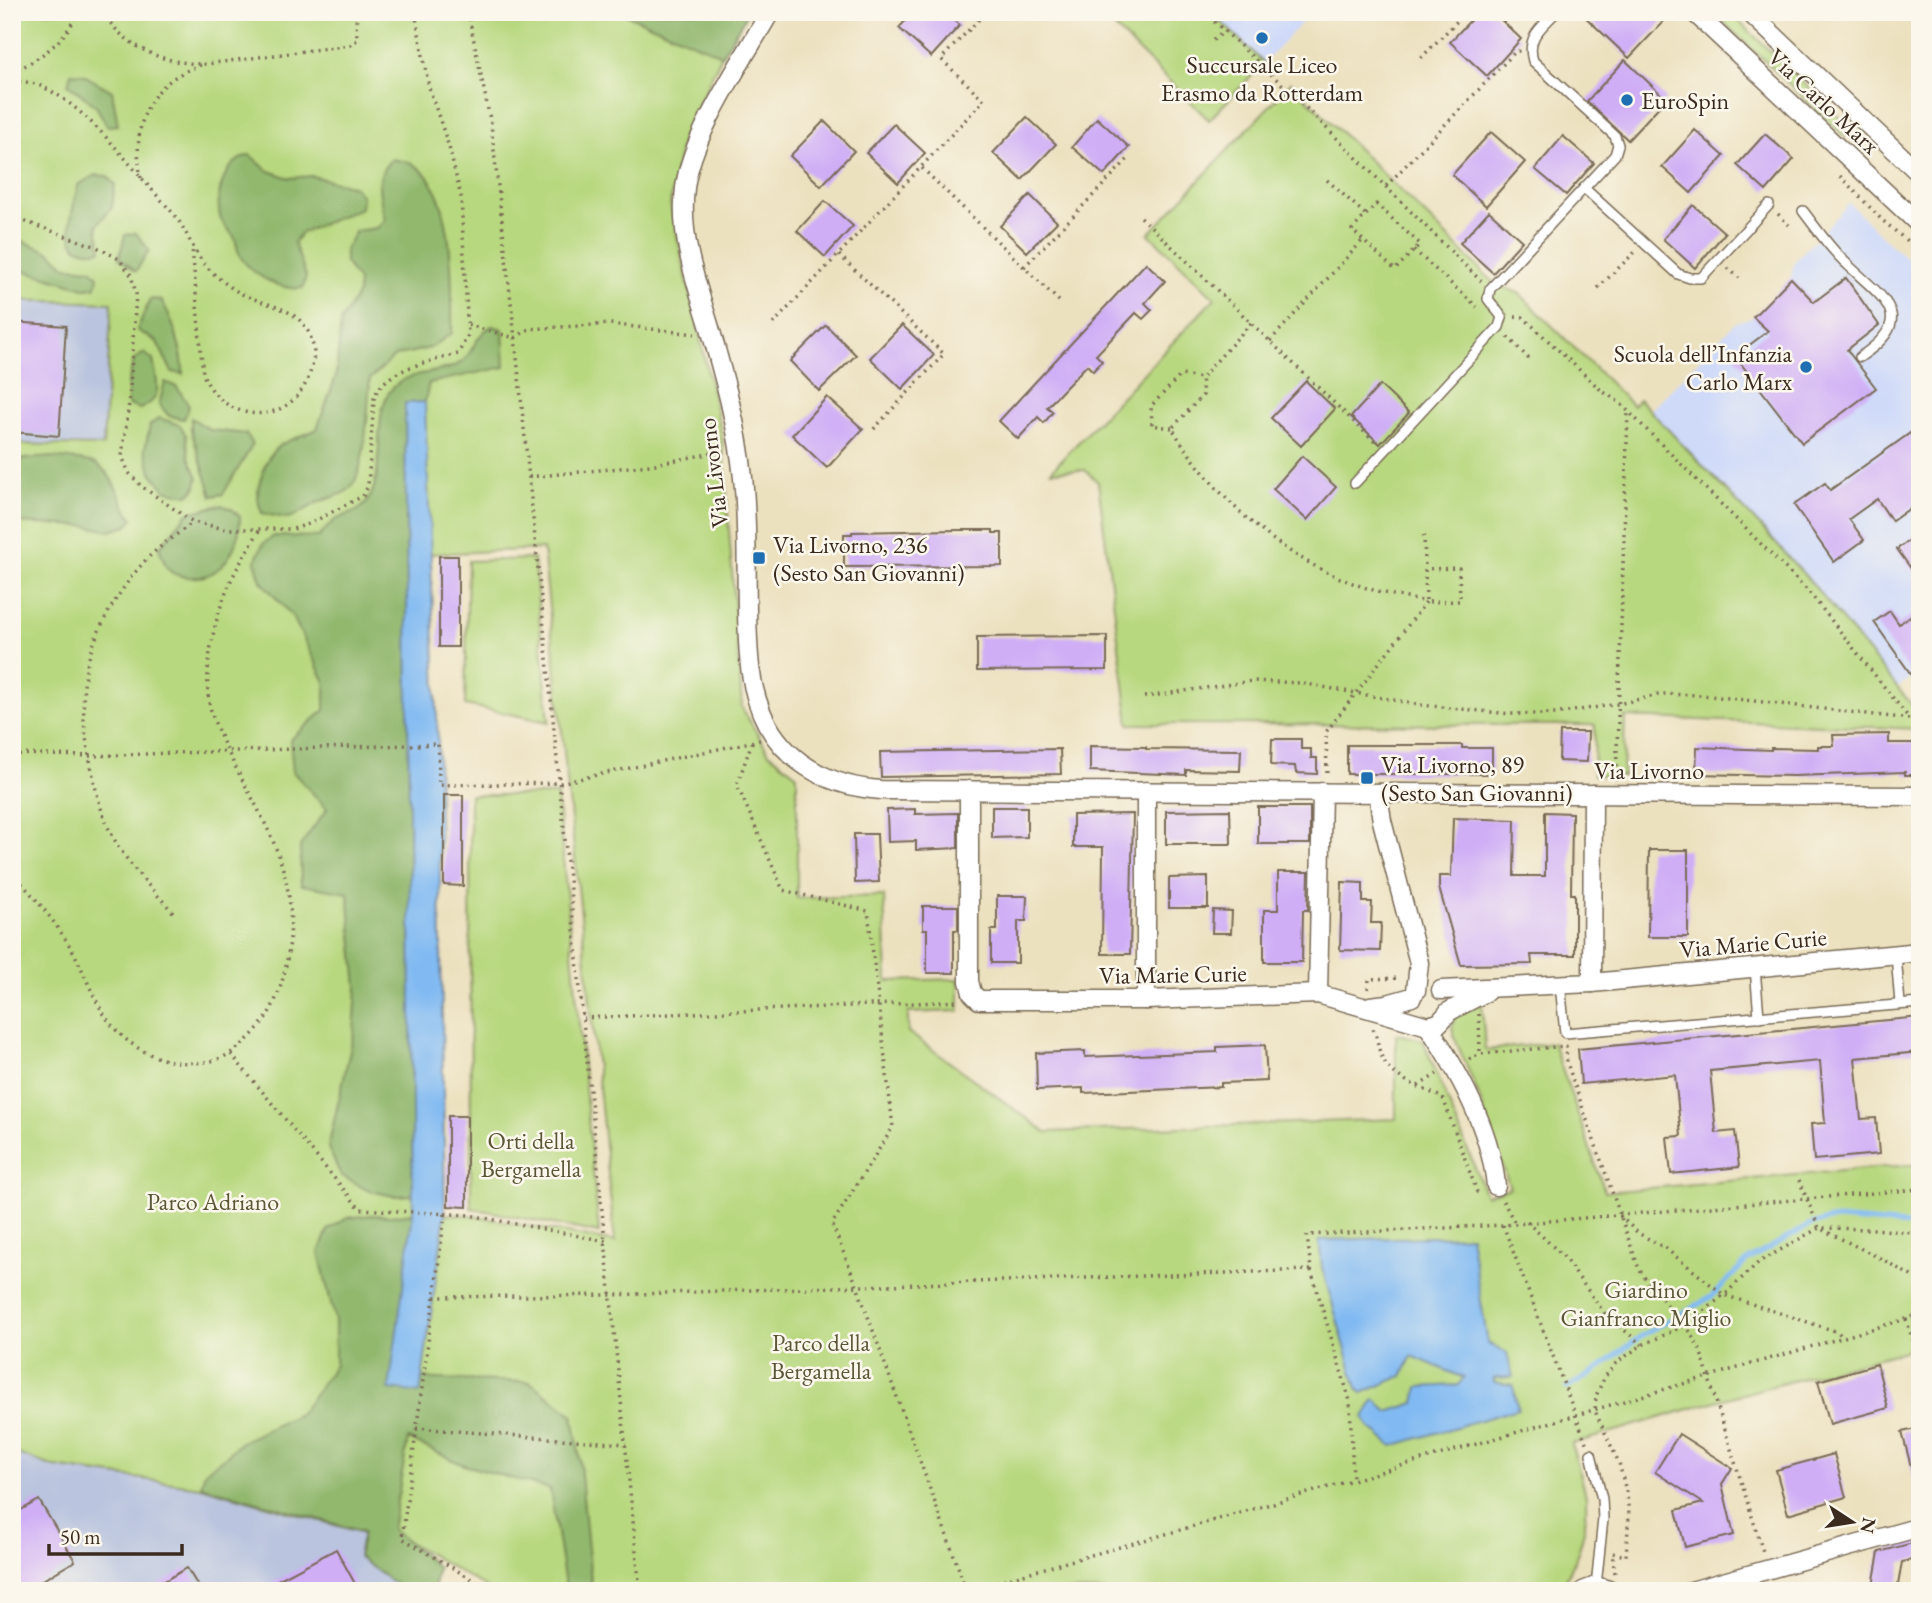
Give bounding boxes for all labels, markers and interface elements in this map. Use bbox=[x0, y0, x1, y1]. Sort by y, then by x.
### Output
marker: Succursale Liceo Erasmo da Rotterdam bbox=[1254, 30, 1270, 46]
street label: Via Carlo Marx bbox=[1761, 41, 1887, 161]
place label: Succursale Liceo Erasmo da Rotterdam bbox=[1161, 49, 1364, 108]
place label: EuroSpin bbox=[1641, 85, 1730, 116]
marker: EuroSpin bbox=[1619, 92, 1635, 108]
place label: Scuola dell’Infanzia Carlo Marx bbox=[1614, 338, 1793, 397]
marker: Scuola dell’Infanzia Carlo Marx bbox=[1798, 359, 1814, 375]
street label: Via Livorno bbox=[691, 416, 735, 530]
place label: Via Livorno, 236 (Sesto San Giovanni) bbox=[773, 529, 965, 588]
marker: Via Livorno, 236 (Sesto San Giovanni) bbox=[751, 550, 767, 566]
place label: Via Livorno, 89 (Sesto San Giovanni) bbox=[1381, 749, 1573, 808]
street label: Via Livorno bbox=[1594, 755, 1704, 786]
marker: Via Livorno, 89 (Sesto San Giovanni) bbox=[1359, 770, 1375, 786]
street label: Via Marie Curie bbox=[1678, 921, 1828, 965]
street label: Via Marie Curie bbox=[1099, 957, 1247, 991]
park label: Orti della Bergamella bbox=[481, 1125, 582, 1184]
park label: Parco Adriano bbox=[147, 1186, 279, 1217]
park label: Giardino Gianfranco Miglio bbox=[1561, 1274, 1732, 1333]
park label: Parco della Bergamella bbox=[771, 1327, 872, 1386]
north arrow bbox=[1816, 1488, 1886, 1558]
scale bar bbox=[49, 1512, 182, 1556]
text: N bbox=[1854, 1515, 1882, 1536]
text: 50 m bbox=[60, 1523, 101, 1550]

